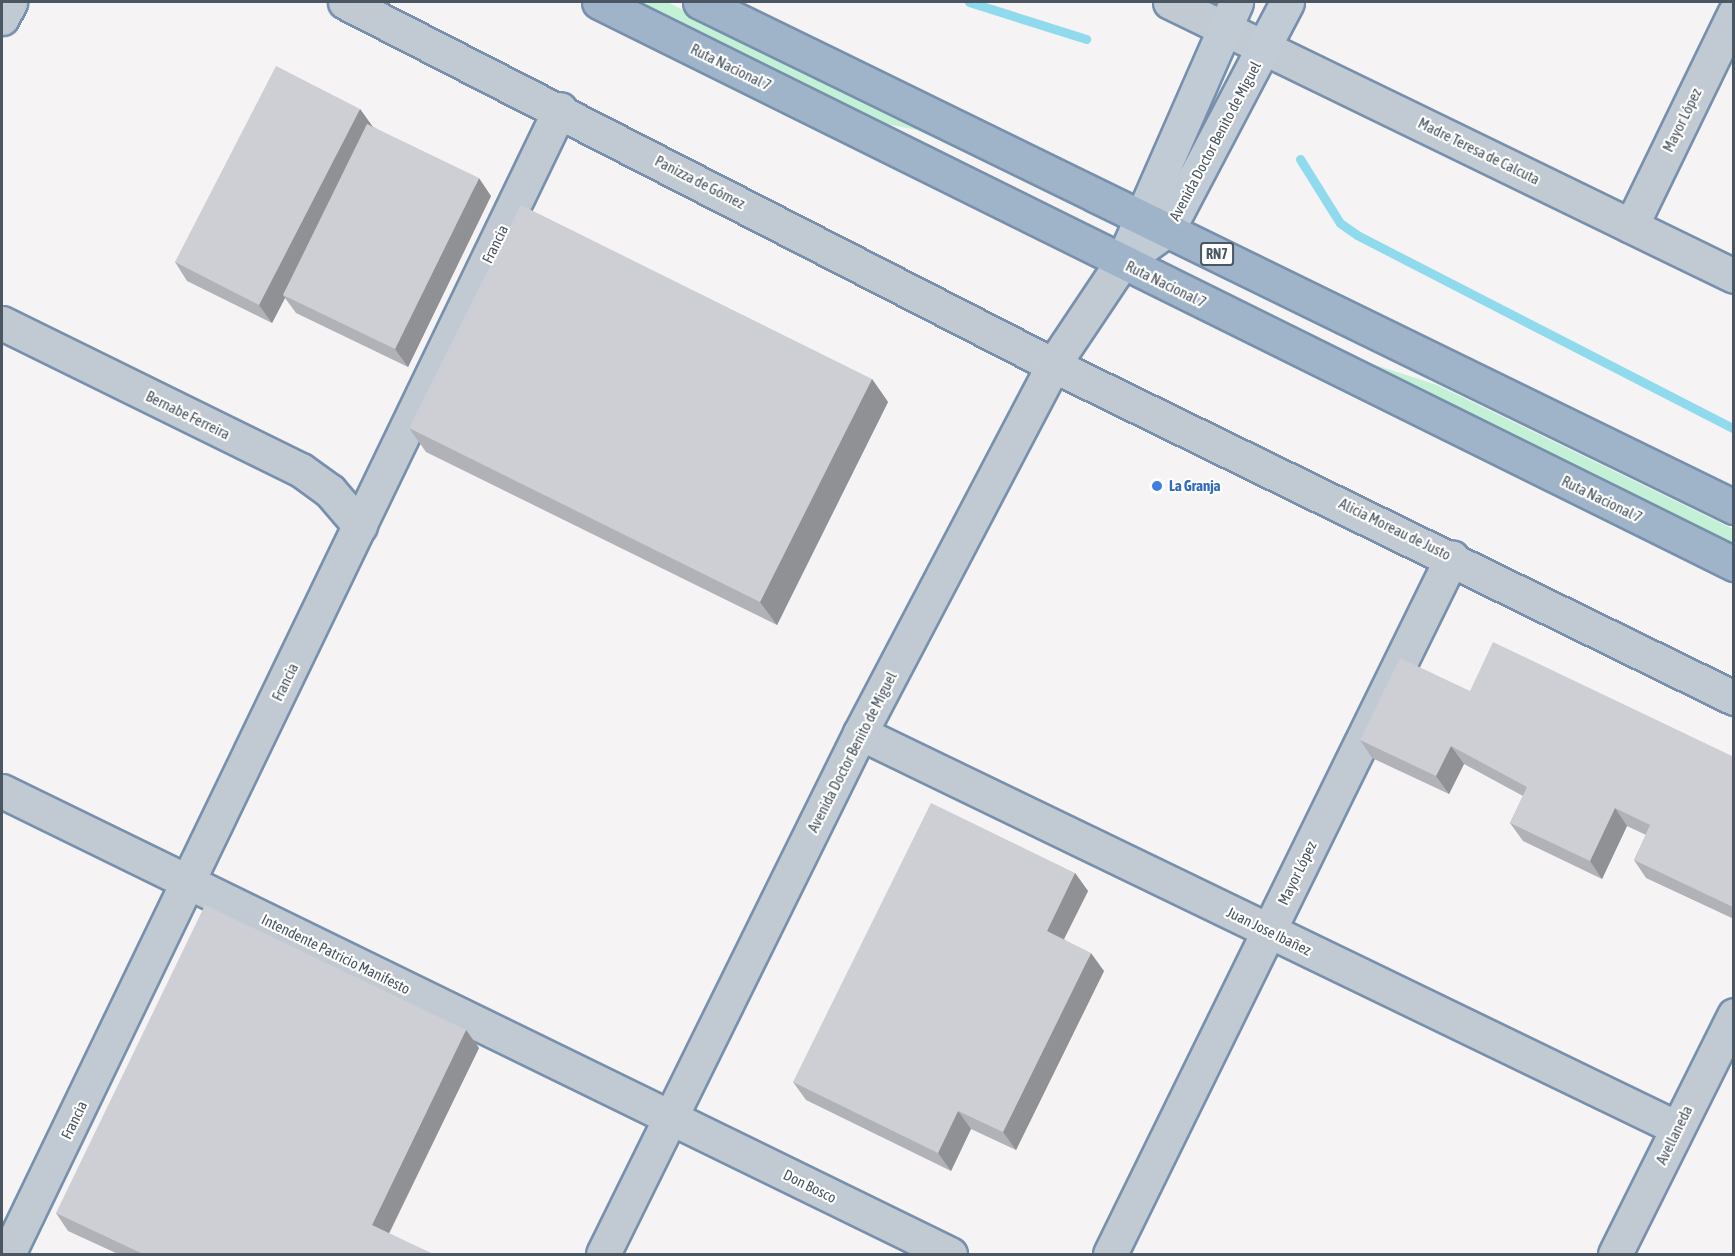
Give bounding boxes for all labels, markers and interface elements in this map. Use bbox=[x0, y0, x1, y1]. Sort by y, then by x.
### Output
street label: Ruta Nacional 7 bbox=[688, 40, 774, 94]
street label: Avenida Doctor Benito de Miguel bbox=[1165, 58, 1265, 224]
street label: Mayor López bbox=[1659, 85, 1705, 155]
street label: Madre Teresa de Calcuta bbox=[1415, 114, 1543, 188]
street label: Panizza de Gómez bbox=[652, 152, 748, 212]
street label: Francia bbox=[478, 222, 512, 266]
road number: RN7 bbox=[1199, 243, 1235, 265]
street label: Ruta Nacional 7 bbox=[1123, 257, 1209, 311]
street label: Bernabe Ferreira bbox=[143, 387, 233, 443]
street label: Ruta Nacional 7 bbox=[1559, 472, 1645, 526]
place label: La Granja bbox=[1169, 477, 1221, 495]
marker: La Granja bbox=[1150, 479, 1164, 493]
street label: Alicia Moreau de Justo bbox=[1336, 494, 1454, 564]
street label: Francia bbox=[268, 660, 302, 704]
street label: Avenida Doctor Benito de Miguel bbox=[804, 669, 900, 835]
street label: Mayor López bbox=[1274, 838, 1320, 908]
street label: Juan Jose Ibañez bbox=[1224, 903, 1314, 959]
street label: Intendente Patricio Manifesto bbox=[259, 910, 413, 998]
street label: Francia bbox=[57, 1098, 91, 1142]
street label: Avellaneda bbox=[1652, 1103, 1696, 1167]
street label: Don Bosco bbox=[781, 1165, 839, 1207]

